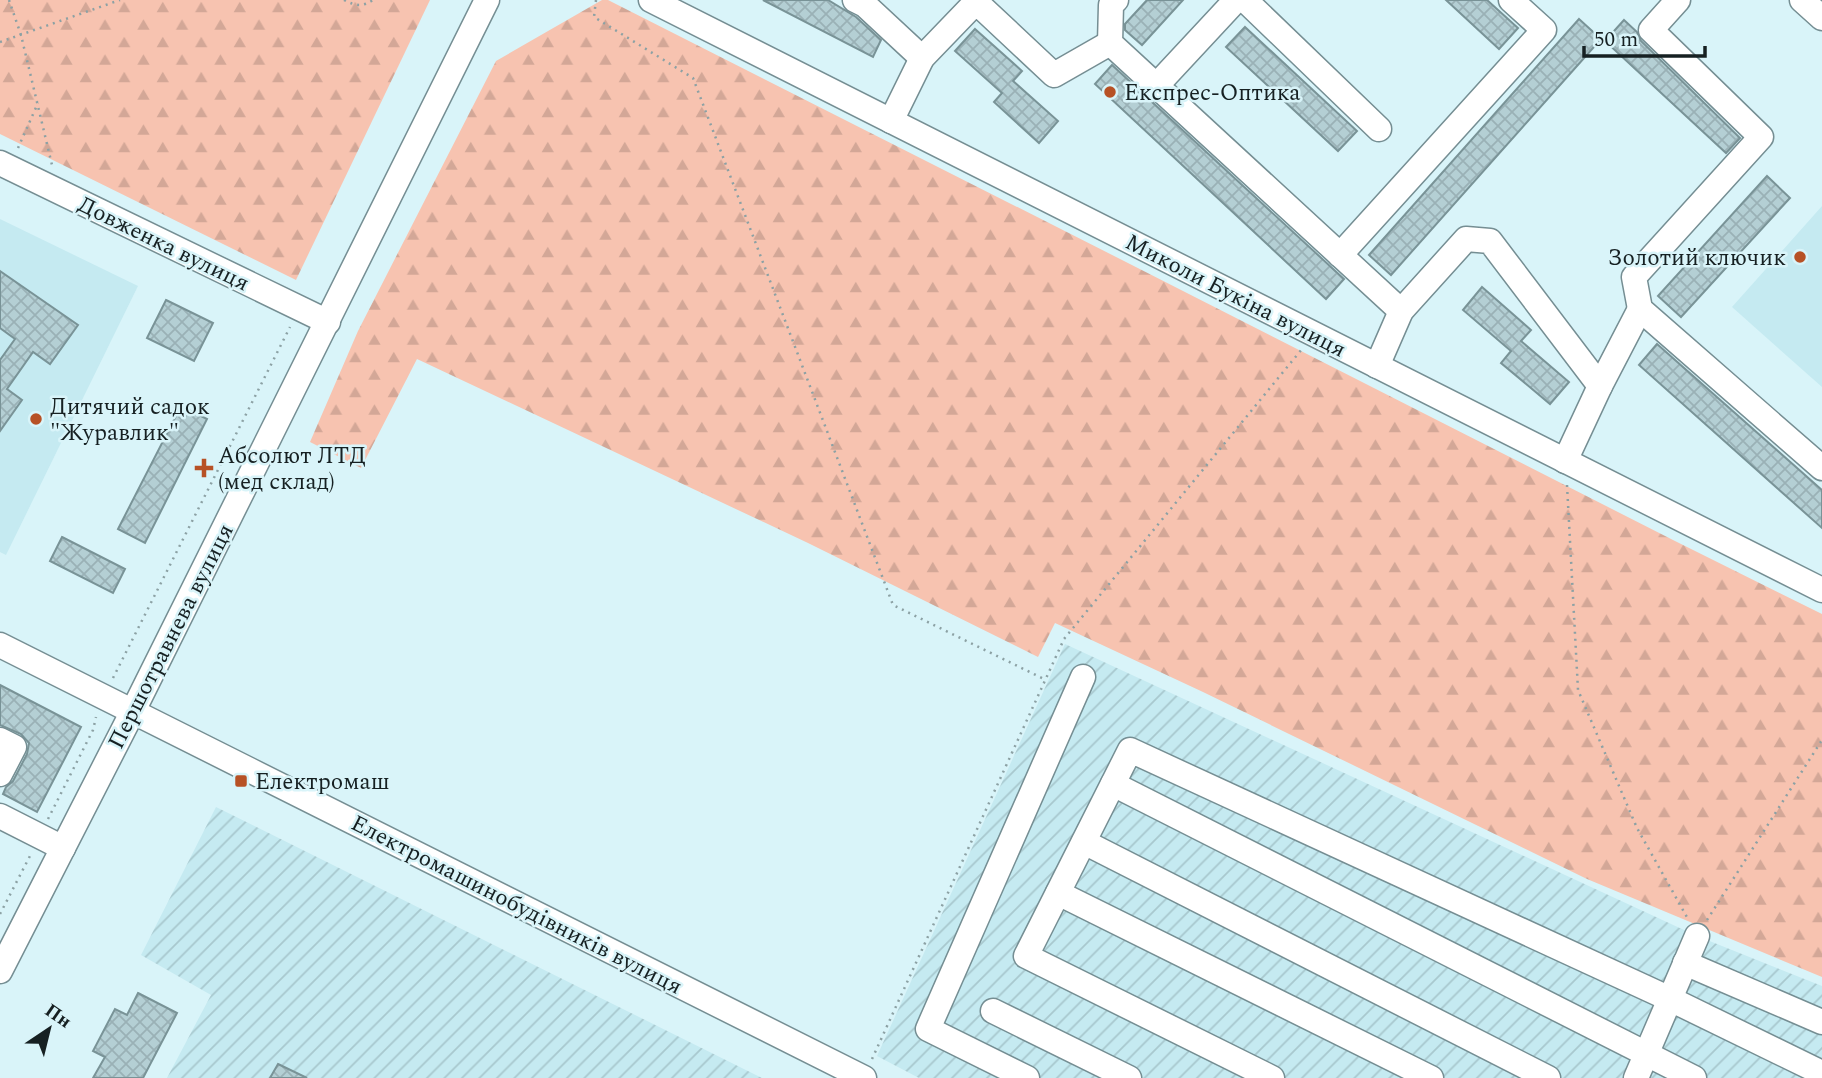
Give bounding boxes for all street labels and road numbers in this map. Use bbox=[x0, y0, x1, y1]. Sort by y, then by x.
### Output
street label: Довженка вулиця bbox=[72, 188, 255, 301]
street label: Миколи Букіна вулиця bbox=[1119, 225, 1352, 367]
street label: Першотравнева вулиця bbox=[99, 518, 243, 756]
street label: Електромашинобудівників вулиця bbox=[345, 806, 688, 1004]

